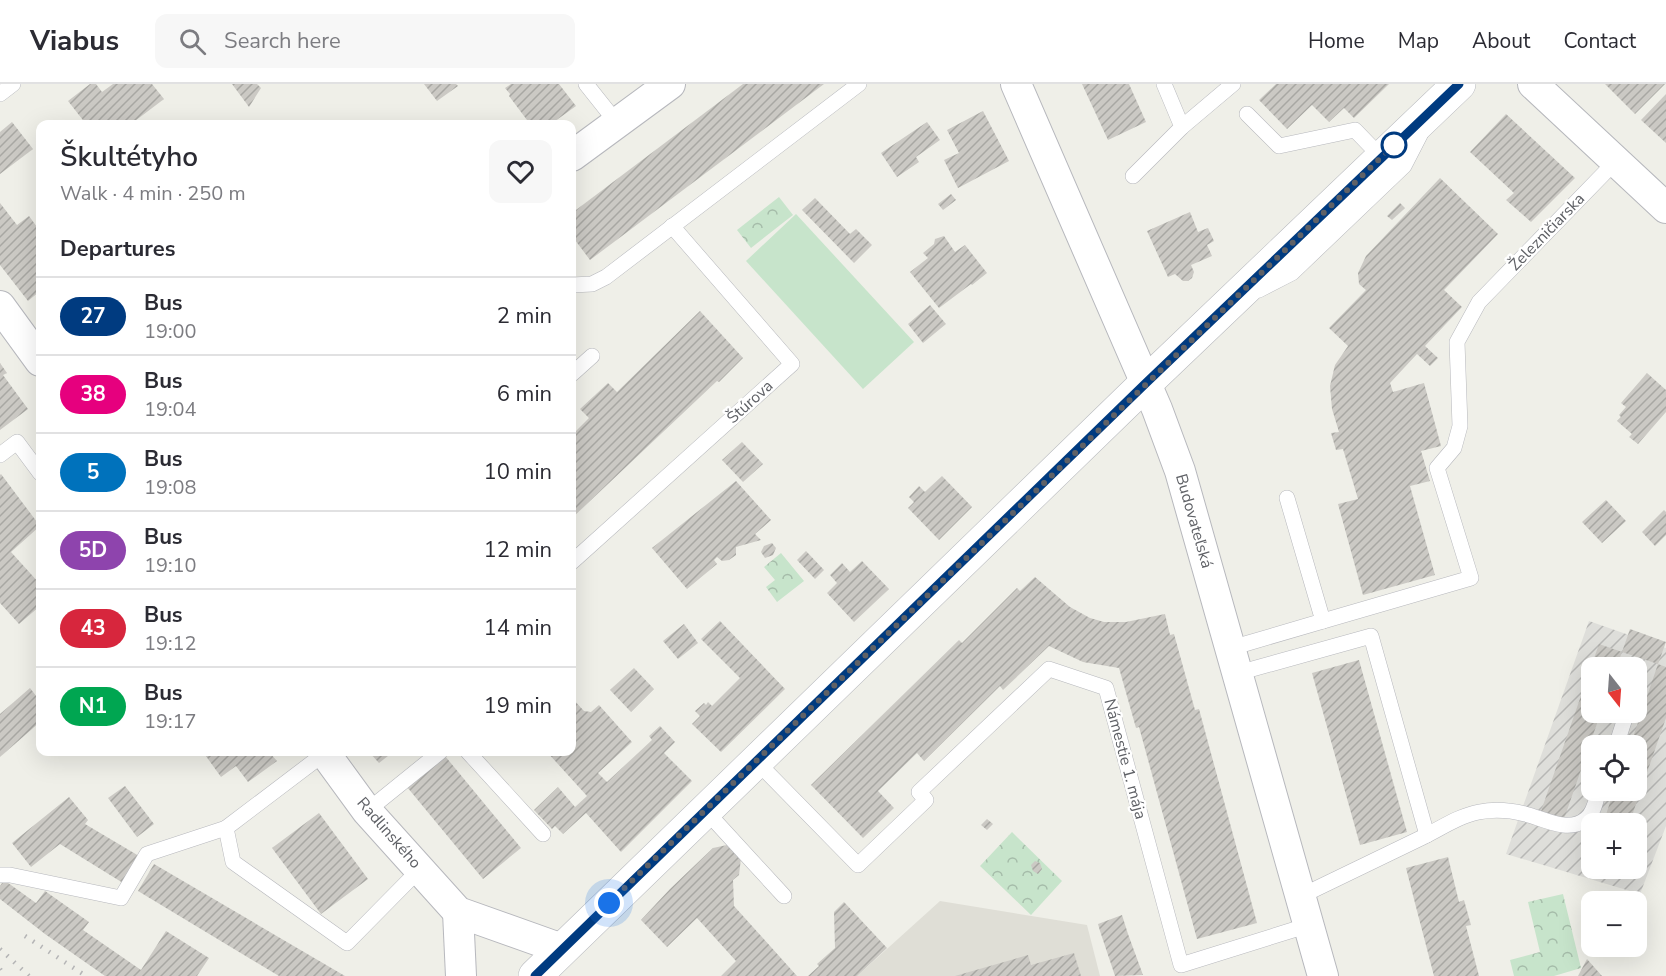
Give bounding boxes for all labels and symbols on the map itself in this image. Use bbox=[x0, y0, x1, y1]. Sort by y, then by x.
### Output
unlabelled marker bbox=[1381, 132, 1407, 158]
street label: Železničiarska bbox=[1504, 188, 1590, 276]
street label: Štúrova bbox=[722, 375, 778, 429]
street label: Budovateľská bbox=[1170, 471, 1218, 571]
north arrow bbox=[1581, 657, 1647, 723]
street label: Námestie 1. mája bbox=[1098, 696, 1152, 822]
street label: Radlinského bbox=[352, 793, 426, 874]
your location bbox=[594, 888, 624, 918]

